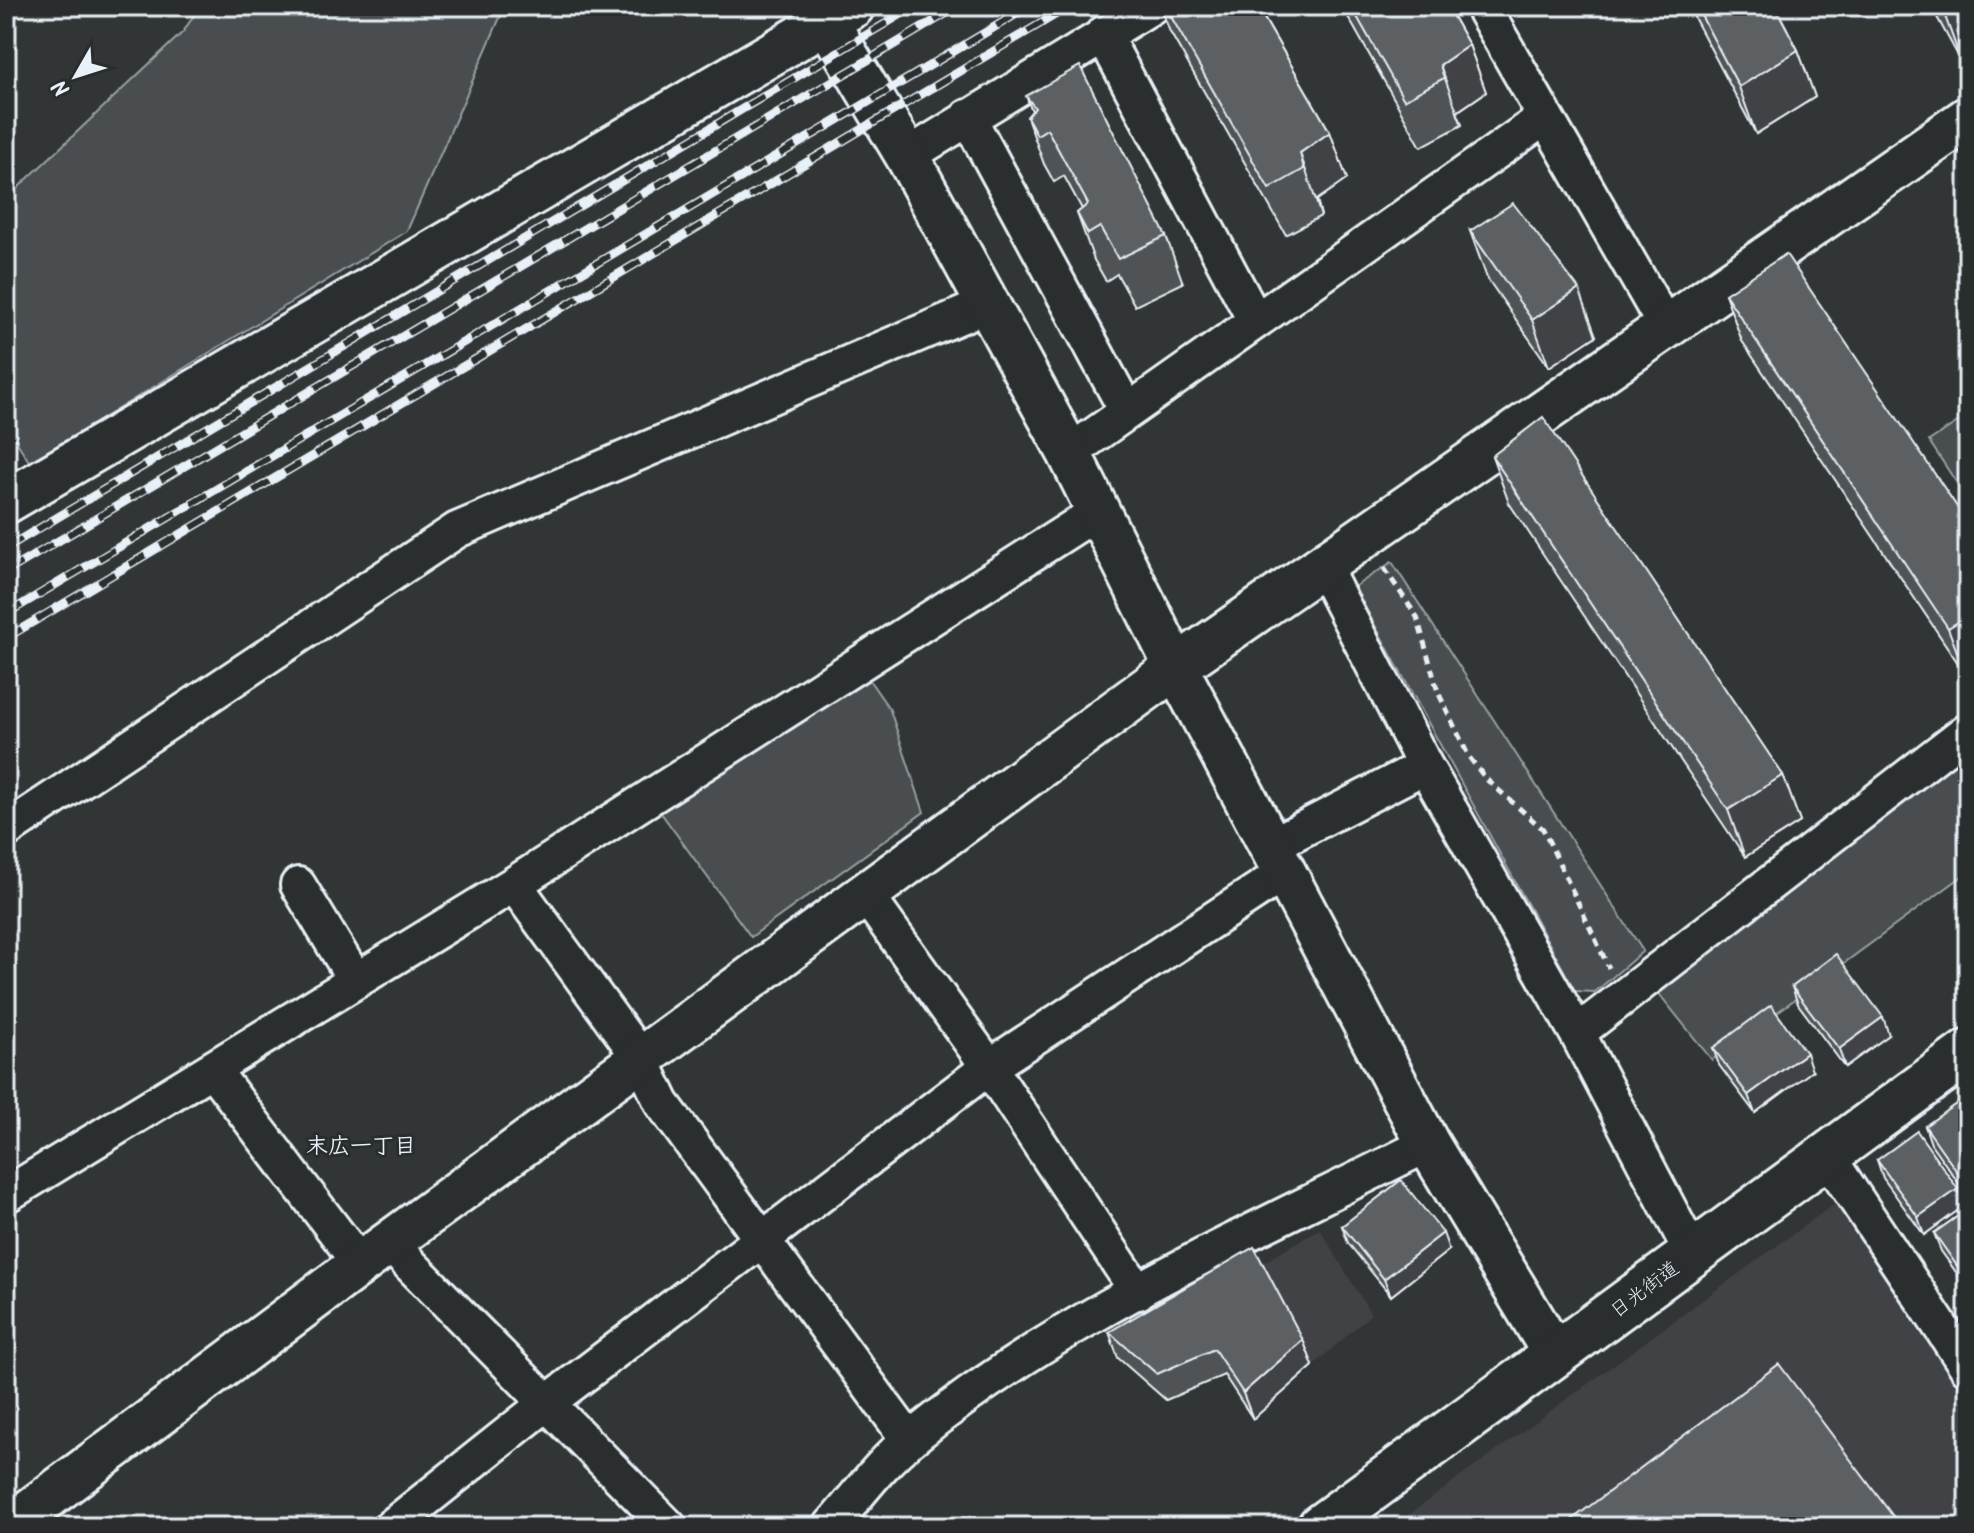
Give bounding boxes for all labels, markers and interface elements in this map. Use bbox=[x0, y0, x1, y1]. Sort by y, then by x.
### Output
north arrow bbox=[36, 36, 116, 116]
text: N bbox=[44, 71, 80, 103]
district label: 末広一丁目 bbox=[306, 1130, 416, 1165]
street label: 日光街道 bbox=[1604, 1254, 1687, 1327]

